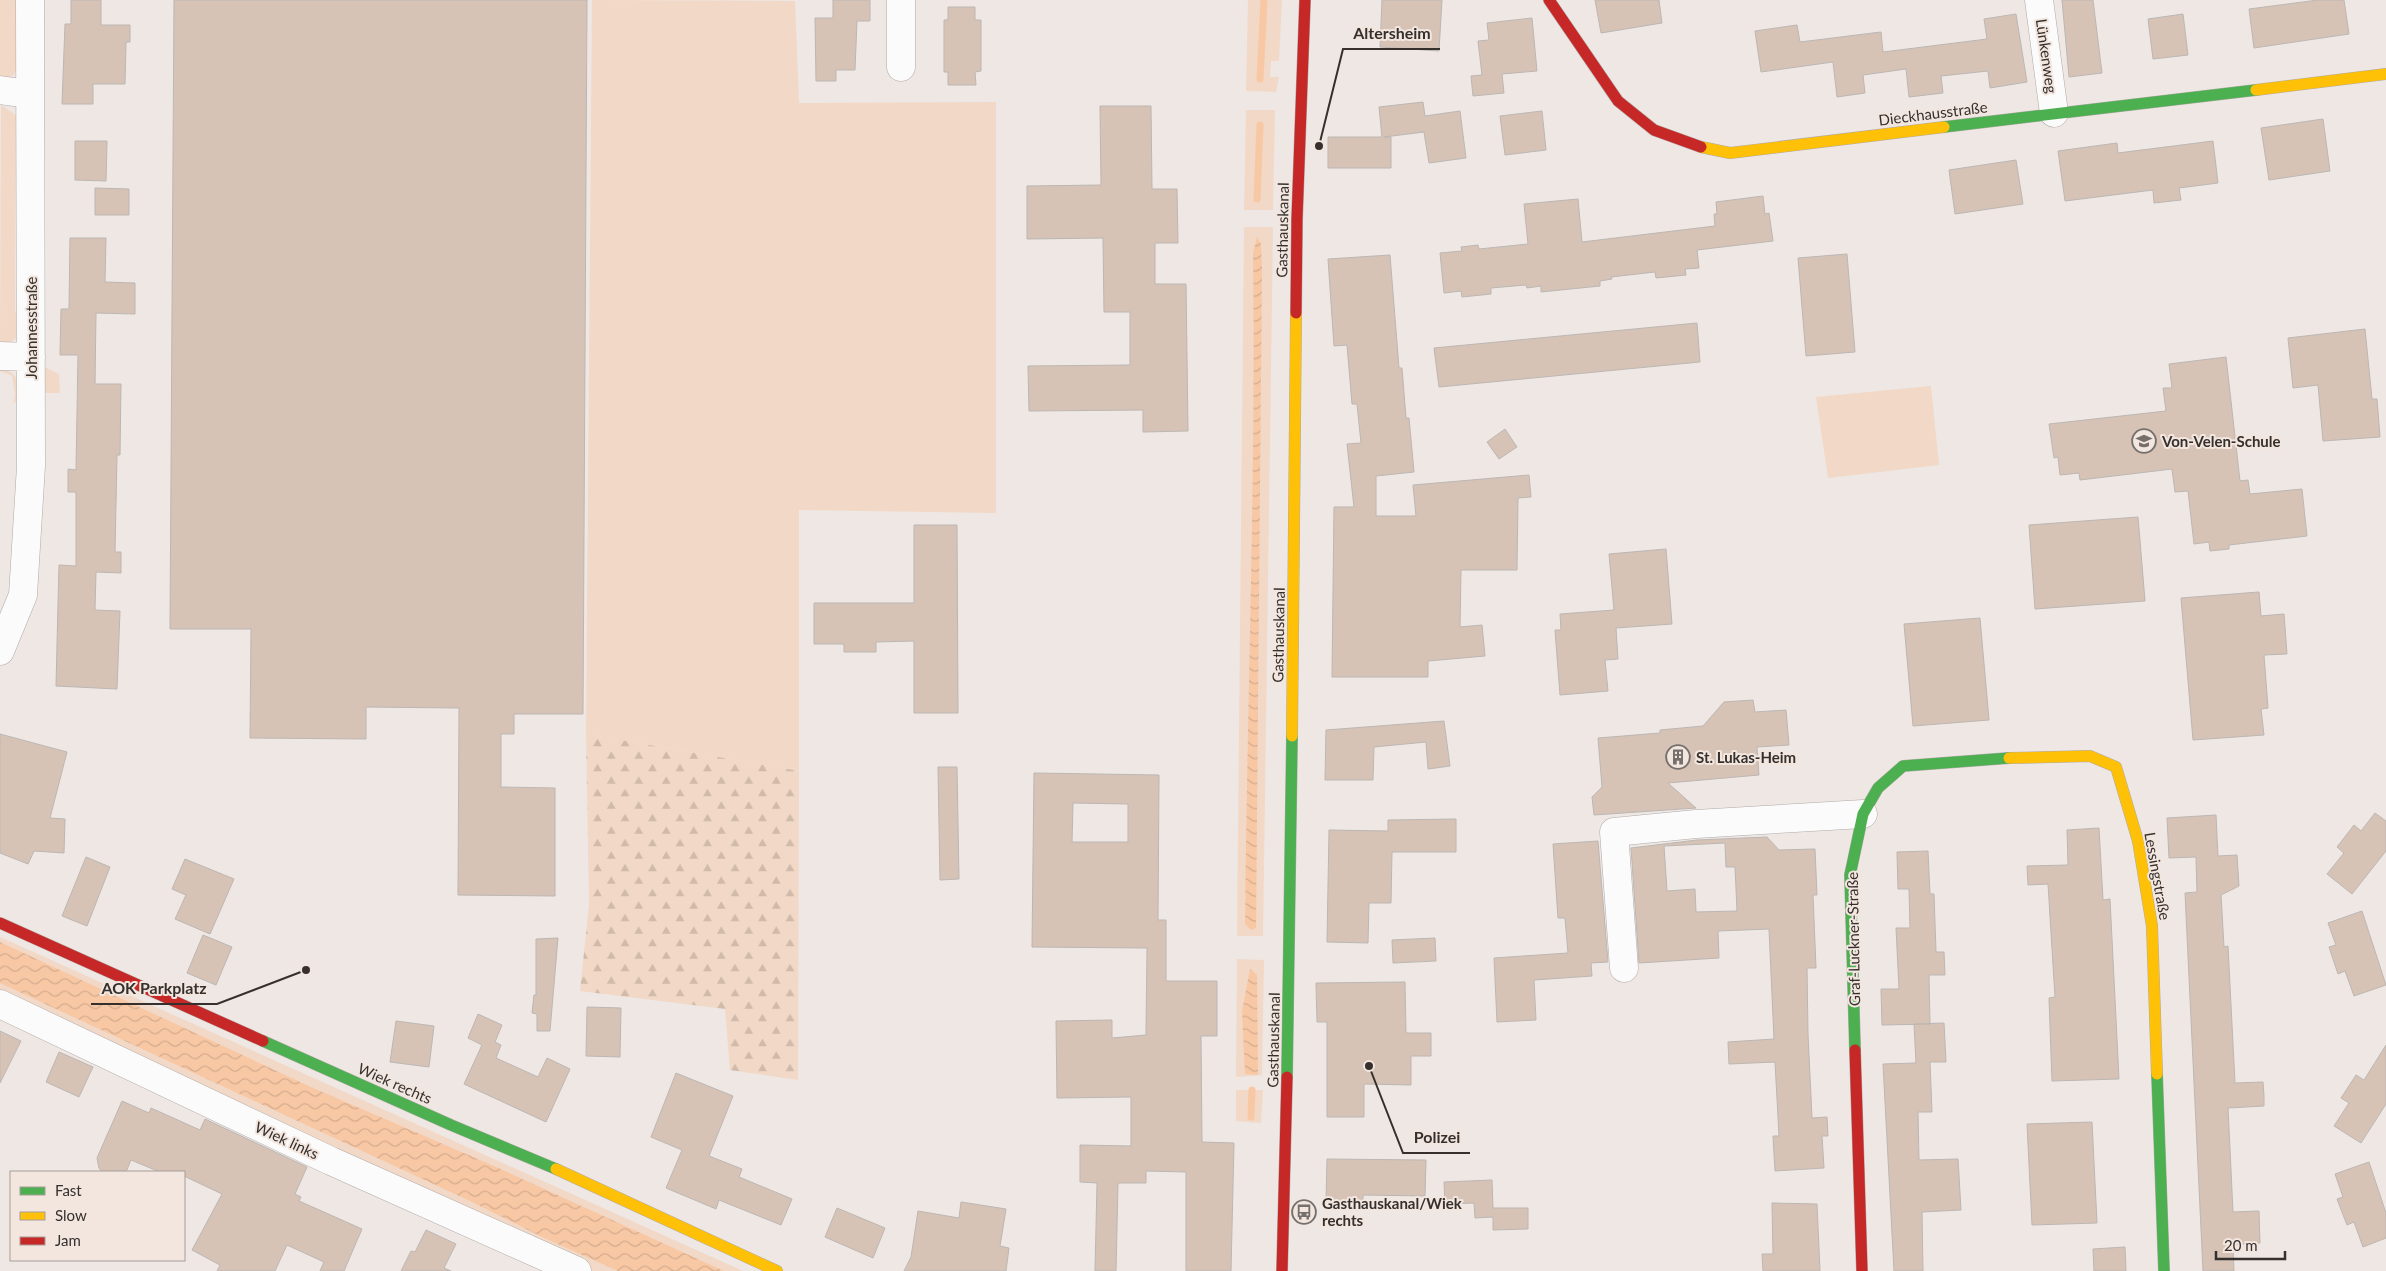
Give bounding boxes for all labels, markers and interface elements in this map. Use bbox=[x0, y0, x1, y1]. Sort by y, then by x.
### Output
callout: Altersheim bbox=[1343, 18, 1440, 49]
street label: Lünkenweg bbox=[2033, 18, 2061, 95]
text: Altersheim bbox=[1352, 23, 1431, 42]
street label: Dieckhausstraße bbox=[1878, 97, 1989, 129]
street label: Gasthauskanal bbox=[1272, 182, 1292, 278]
street label: Johannesstraße bbox=[22, 277, 40, 379]
school or university icon: Von-Velen-Schule bbox=[2131, 428, 2157, 454]
place label: Von-Velen-Schule bbox=[2161, 432, 2281, 450]
street label: Gasthauskanal bbox=[1268, 587, 1288, 683]
building icon: St. Lukas-Heim bbox=[1665, 744, 1691, 770]
place label: St. Lukas-Heim bbox=[1696, 748, 1796, 766]
street label: Lessingstraße bbox=[2141, 831, 2175, 922]
street label: Graf-Luckner-Straße bbox=[1843, 872, 1863, 1006]
callout: AOK Parkplatz bbox=[91, 973, 217, 1004]
text: AOK Parkplatz bbox=[100, 978, 207, 997]
street label: Gasthauskanal bbox=[1263, 992, 1283, 1088]
street label: Wiek rechts bbox=[355, 1059, 435, 1107]
street label: Wiek links bbox=[252, 1117, 322, 1163]
callout: Polizei bbox=[1403, 1122, 1470, 1153]
text: Polizei bbox=[1414, 1127, 1460, 1146]
legend bbox=[10, 1171, 185, 1261]
text: Fast bbox=[55, 1181, 82, 1199]
place label: Gasthauskanal/Wiek rechts bbox=[1322, 1194, 1463, 1229]
bus stop icon: Gasthauskanal/Wiek rechts bbox=[1291, 1199, 1317, 1225]
text: Slow bbox=[55, 1206, 87, 1224]
scale bar bbox=[2216, 1228, 2285, 1260]
text: Jam bbox=[55, 1231, 81, 1249]
text: 20 m bbox=[2224, 1236, 2258, 1254]

